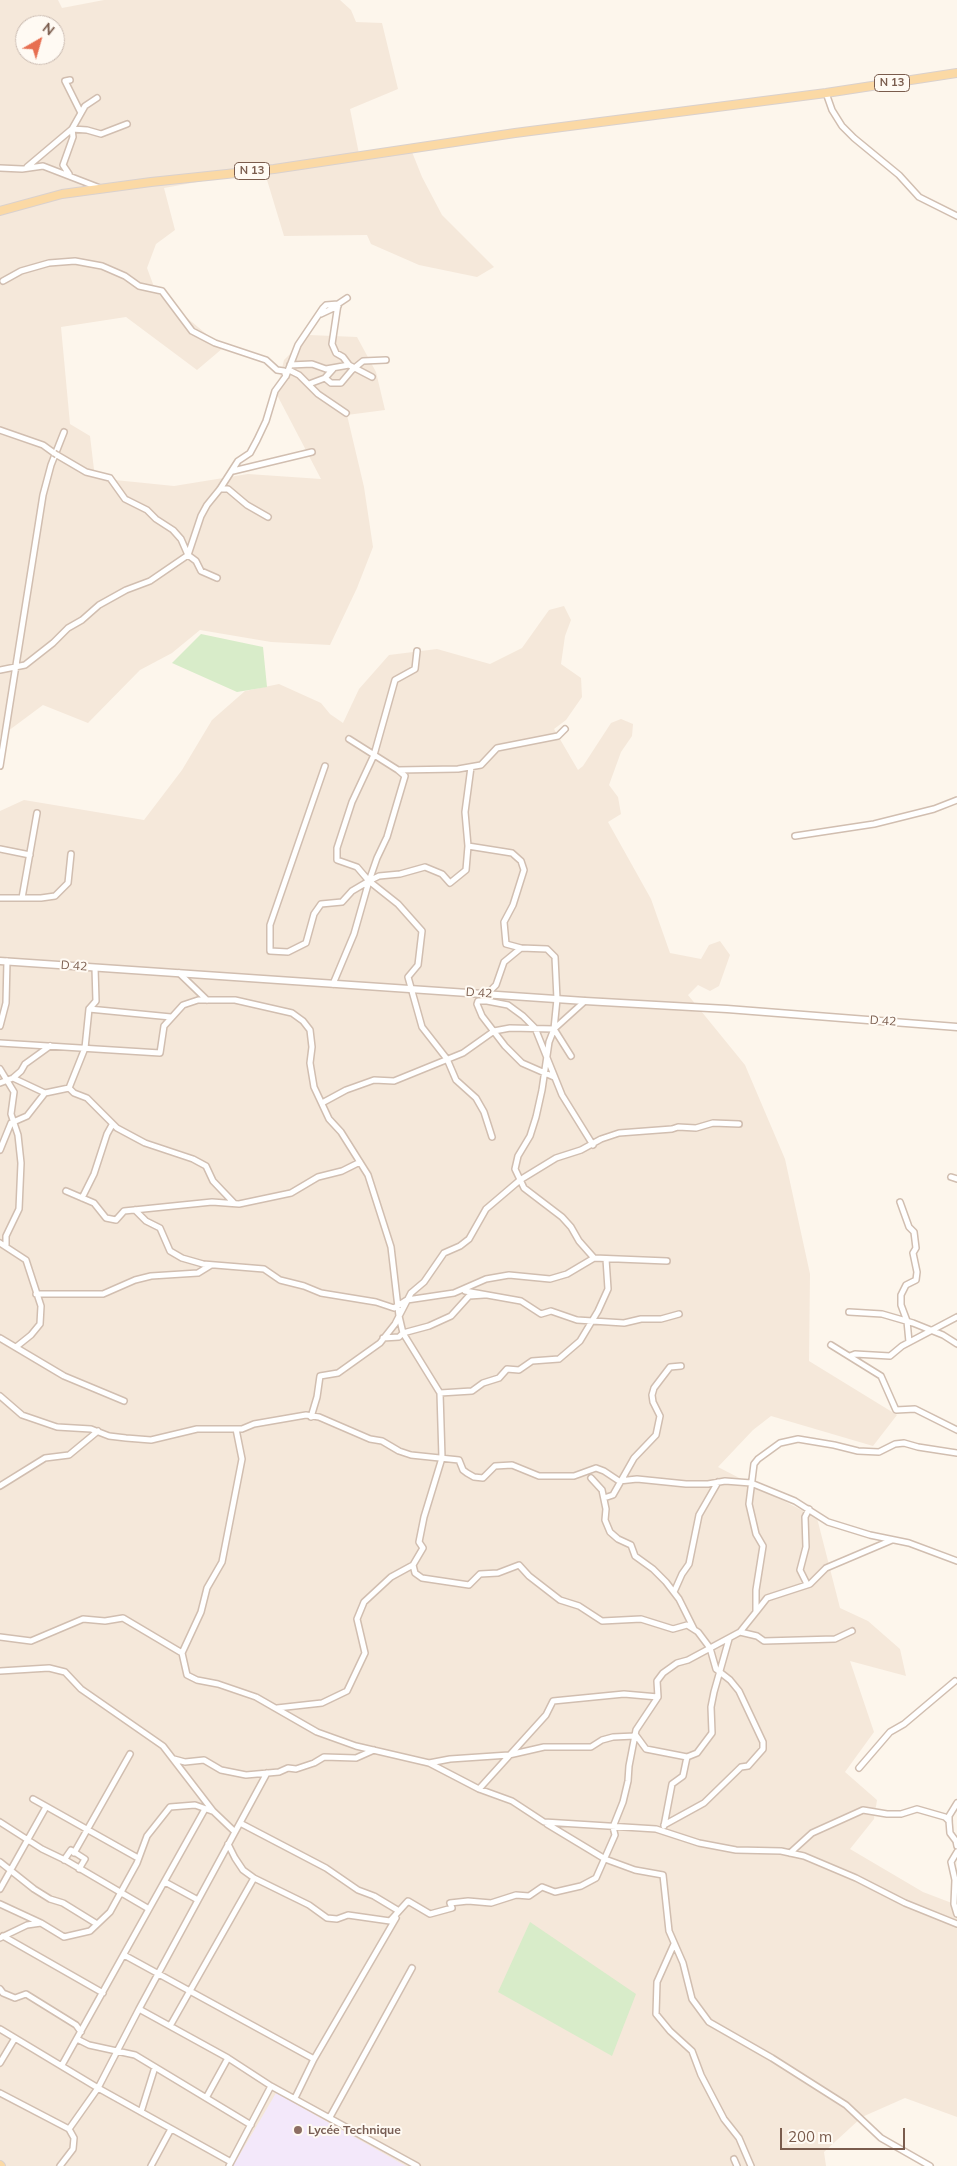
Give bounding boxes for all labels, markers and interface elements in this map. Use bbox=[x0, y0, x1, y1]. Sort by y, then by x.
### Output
north arrow bbox=[15, 15, 65, 65]
text: N bbox=[39, 19, 58, 39]
road number: N 13 bbox=[874, 75, 910, 92]
road number: N 13 bbox=[234, 162, 270, 180]
street label: D 42 bbox=[60, 958, 88, 974]
street label: D 42 bbox=[465, 985, 493, 1001]
street label: D 42 bbox=[869, 1013, 897, 1029]
scale bar bbox=[782, 2118, 907, 2150]
place label: Lycée Technique bbox=[308, 2123, 401, 2137]
marker: Lycée Technique bbox=[292, 2124, 304, 2136]
text: 200 m bbox=[788, 2127, 832, 2146]

